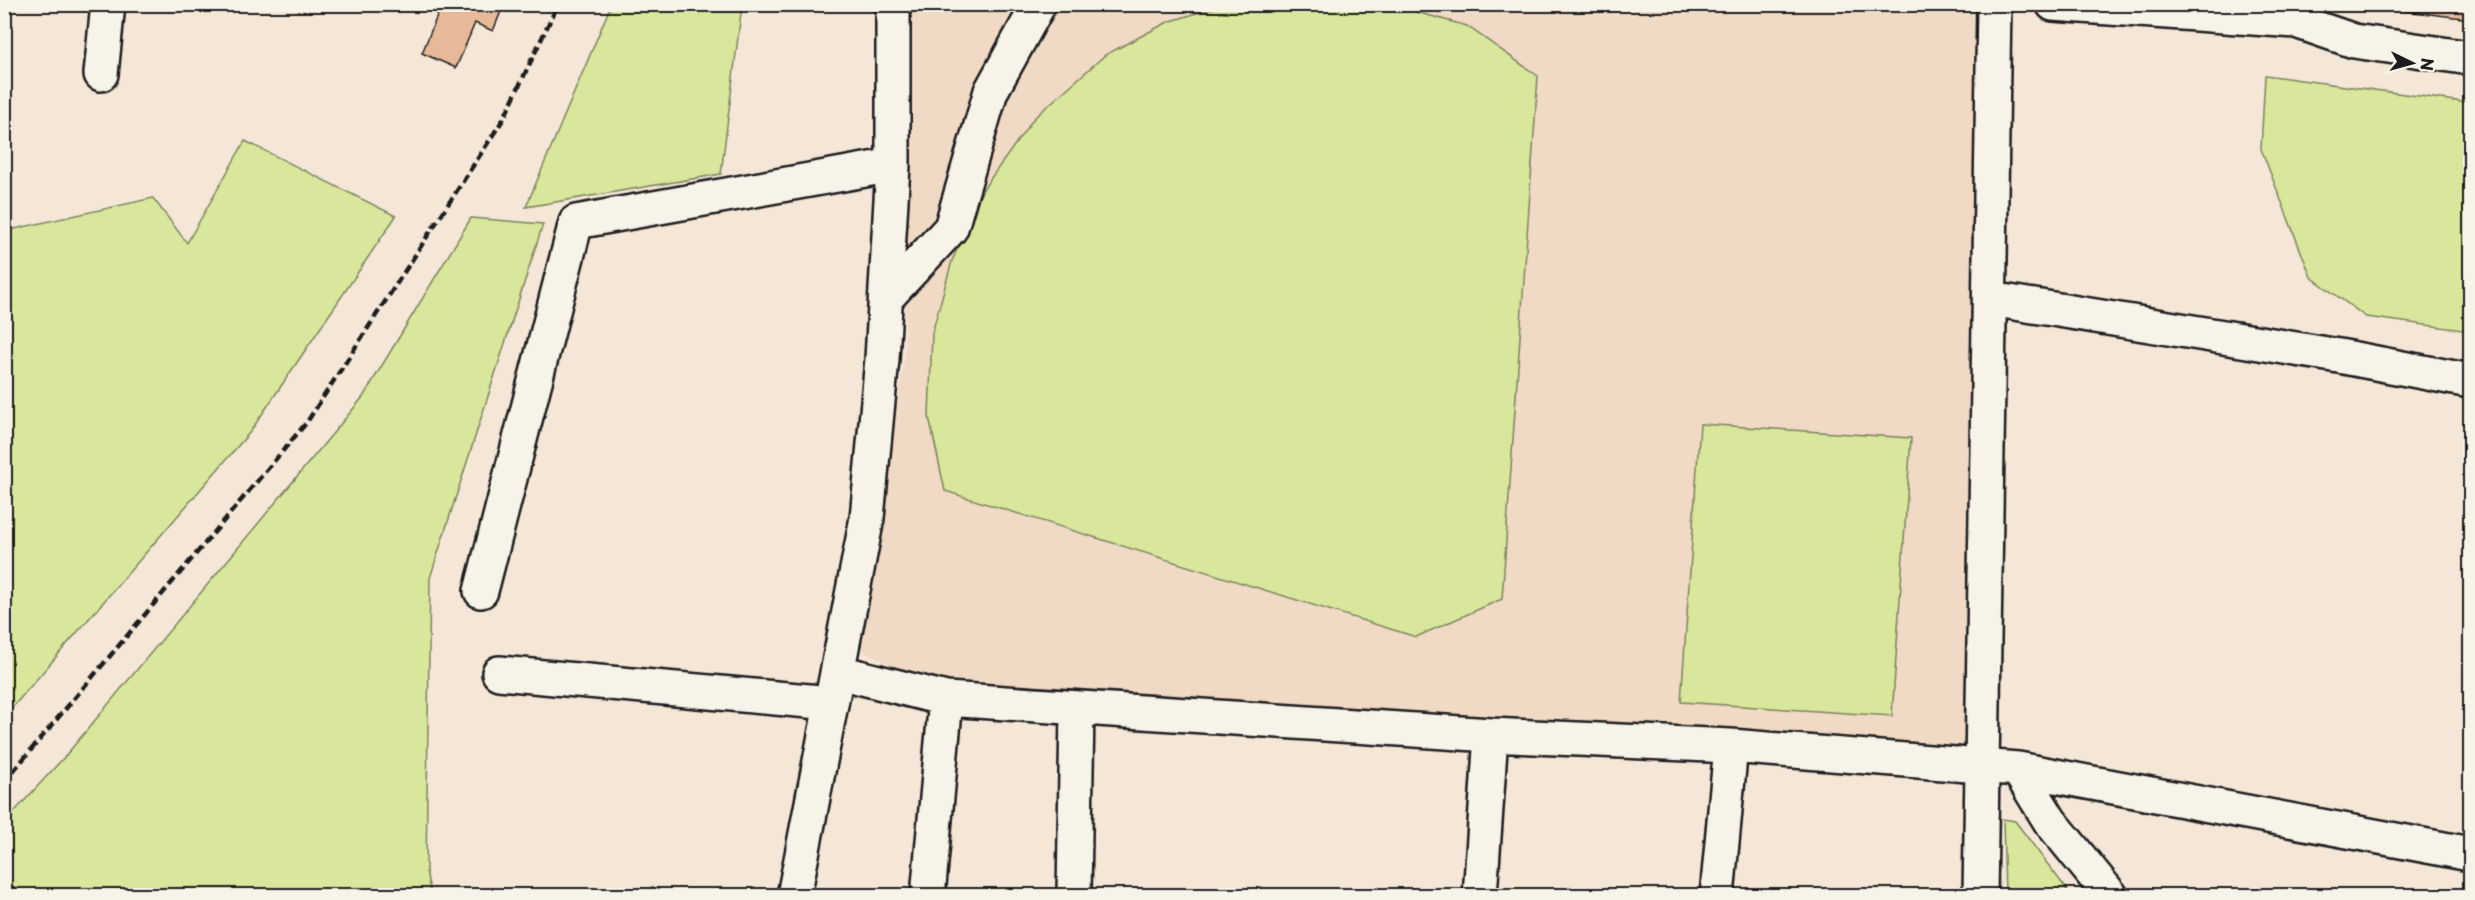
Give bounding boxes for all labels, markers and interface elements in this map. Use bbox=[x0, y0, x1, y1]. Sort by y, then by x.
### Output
north arrow bbox=[2382, 33, 2442, 93]
text: N bbox=[2415, 57, 2440, 72]

